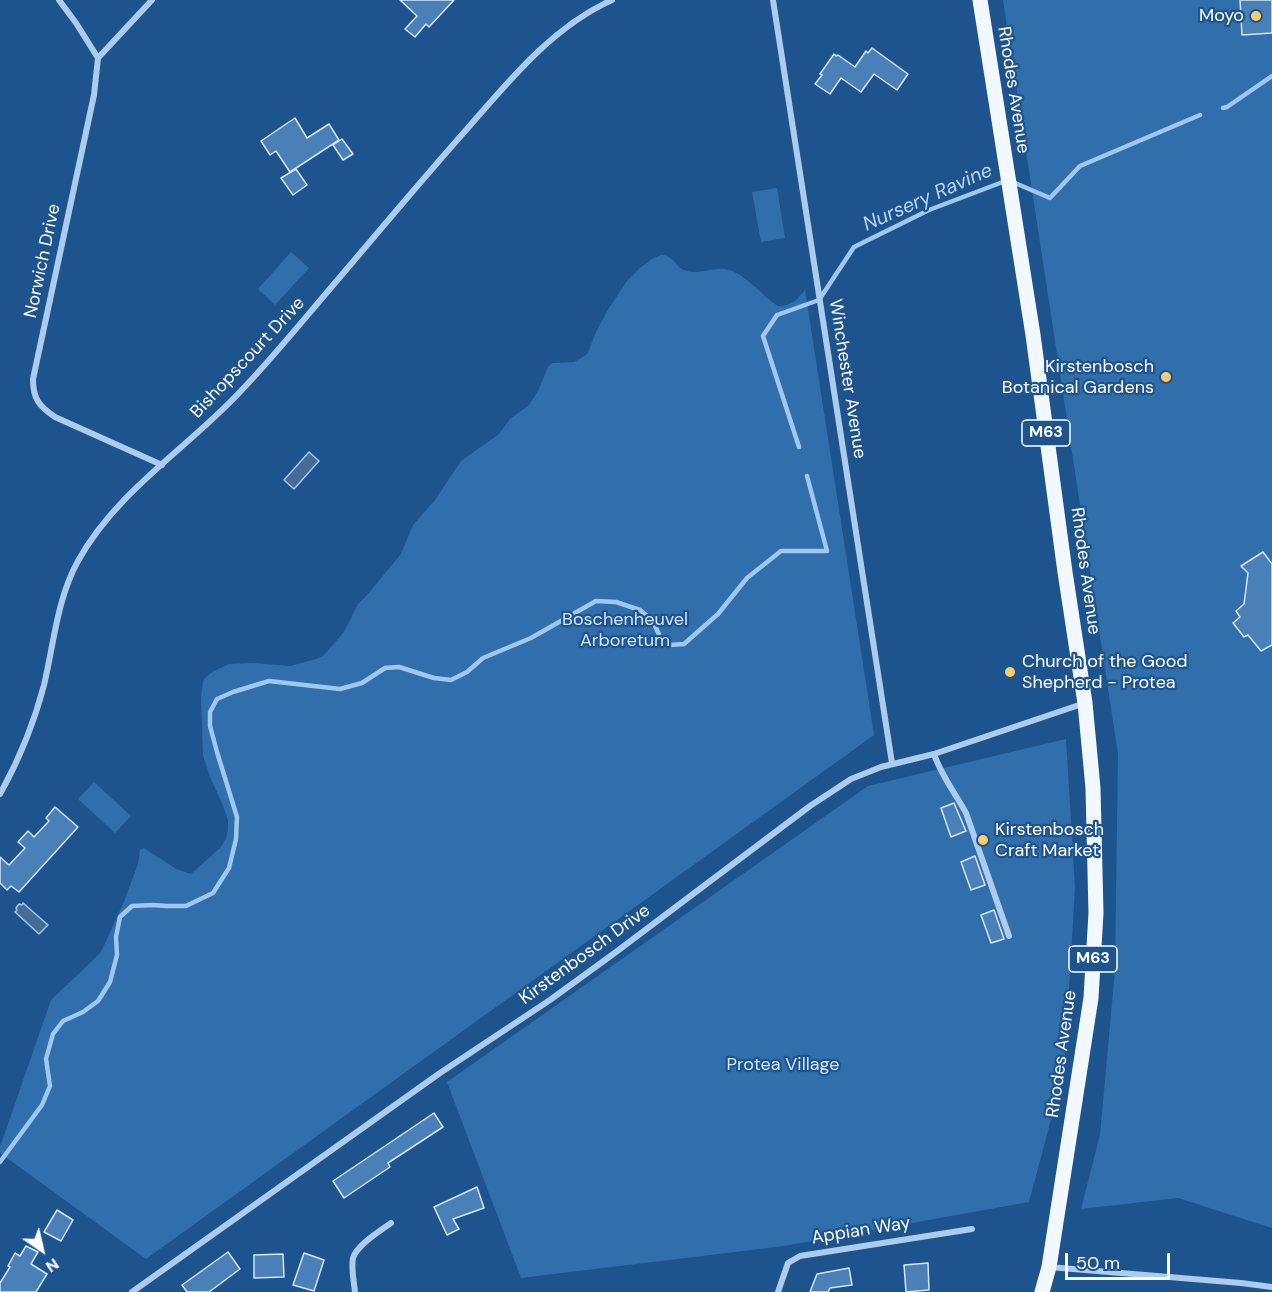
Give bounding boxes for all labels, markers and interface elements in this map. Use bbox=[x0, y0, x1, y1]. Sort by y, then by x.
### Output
place label: Moyo bbox=[1199, 5, 1244, 27]
marker: Moyo bbox=[1249, 9, 1263, 23]
street label: Rhodes Avenue bbox=[992, 25, 1034, 155]
water label: Nursery Ravine bbox=[860, 159, 996, 237]
street label: Norwich Drive bbox=[20, 202, 66, 320]
street label: Bishopscourt Drive bbox=[186, 293, 310, 423]
street label: Winchester Avenue bbox=[824, 298, 870, 460]
place label: Kirstenbosch Botanical Gardens bbox=[1002, 356, 1154, 398]
marker: Kirstenbosch Botanical Gardens bbox=[1159, 370, 1173, 384]
road number: M63 bbox=[1022, 420, 1070, 446]
street label: Rhodes Avenue bbox=[1065, 506, 1105, 636]
park label: Boschenheuvel Arboretum bbox=[562, 609, 688, 652]
place label: Church of the Good Shepherd - Protea bbox=[1022, 651, 1188, 694]
marker: Church of the Good Shepherd - Protea bbox=[1003, 665, 1017, 679]
place label: Kirstenbosch Craft Market bbox=[995, 819, 1104, 862]
marker: Kirstenbosch Craft Market bbox=[976, 833, 990, 847]
street label: Kirstenbosch Drive bbox=[515, 900, 655, 1010]
road number: M63 bbox=[1069, 946, 1117, 972]
street label: Rhodes Avenue bbox=[1042, 989, 1082, 1119]
park label: Protea Village bbox=[727, 1054, 839, 1076]
street label: Appian Way bbox=[810, 1213, 912, 1249]
north arrow bbox=[12, 1220, 72, 1280]
scale bar bbox=[1068, 1241, 1173, 1279]
text: 50 m bbox=[1076, 1251, 1120, 1275]
text: N bbox=[42, 1253, 63, 1277]

